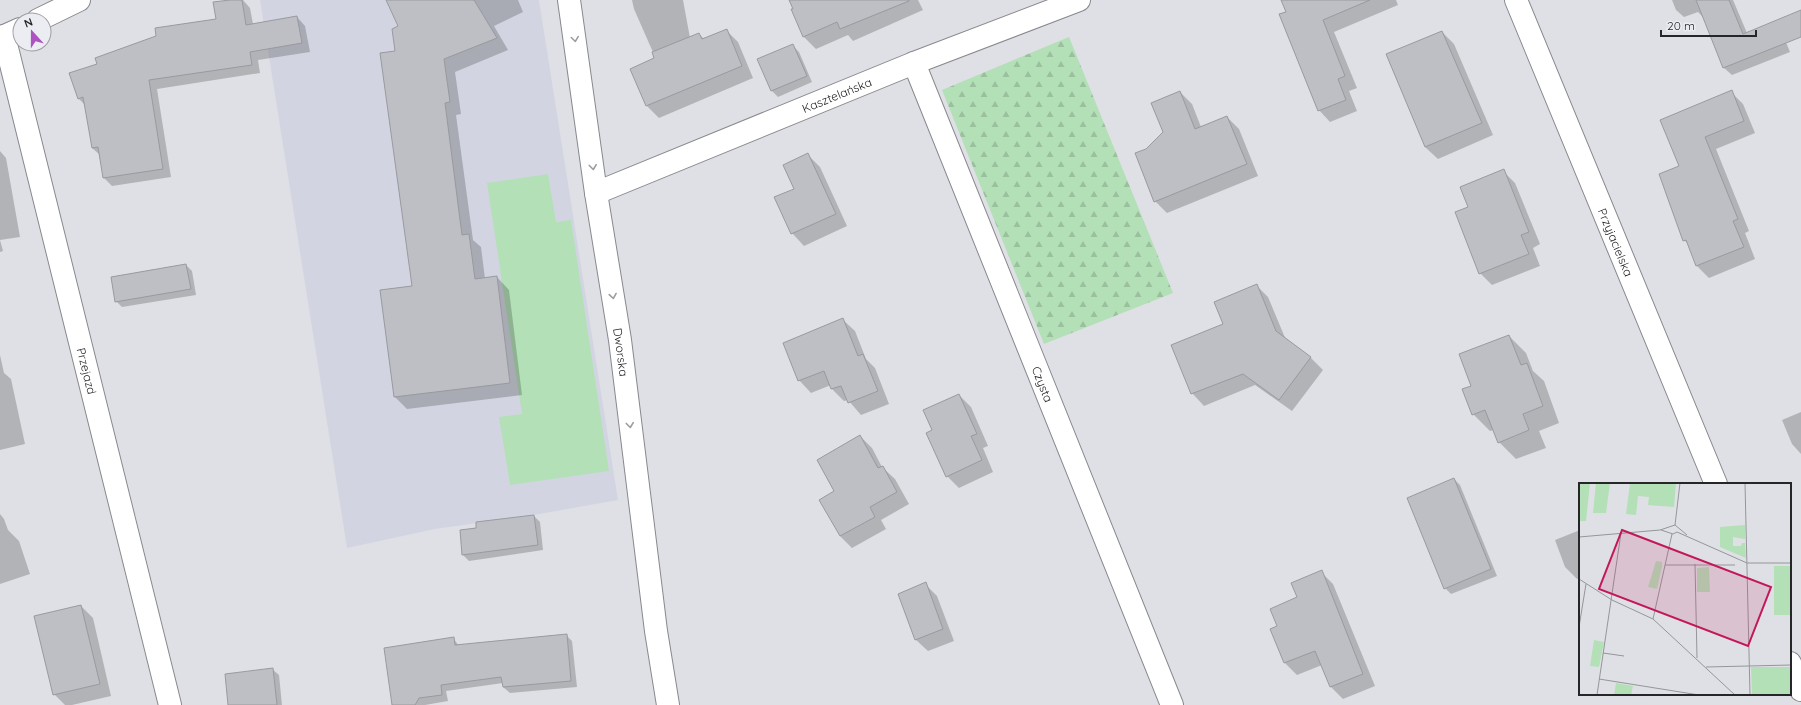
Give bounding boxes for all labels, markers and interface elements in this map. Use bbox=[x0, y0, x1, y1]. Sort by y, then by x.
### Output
north arrow bbox=[12, 12, 52, 52]
scale bar bbox=[1661, 12, 1756, 38]
text: N bbox=[22, 15, 35, 31]
text: 20 m bbox=[1667, 18, 1695, 33]
one-way arrow bbox=[570, 36, 579, 42]
street label: Kasztelańska bbox=[800, 74, 874, 116]
one-way arrow bbox=[588, 164, 597, 170]
street label: Przyjacielska bbox=[1595, 206, 1637, 279]
one-way arrow bbox=[608, 293, 617, 299]
street label: Dworska bbox=[611, 327, 632, 377]
street label: Przejazd bbox=[74, 346, 100, 396]
street label: Czysta bbox=[1029, 364, 1057, 404]
one-way arrow bbox=[625, 422, 634, 428]
inset map bbox=[1579, 483, 1791, 695]

